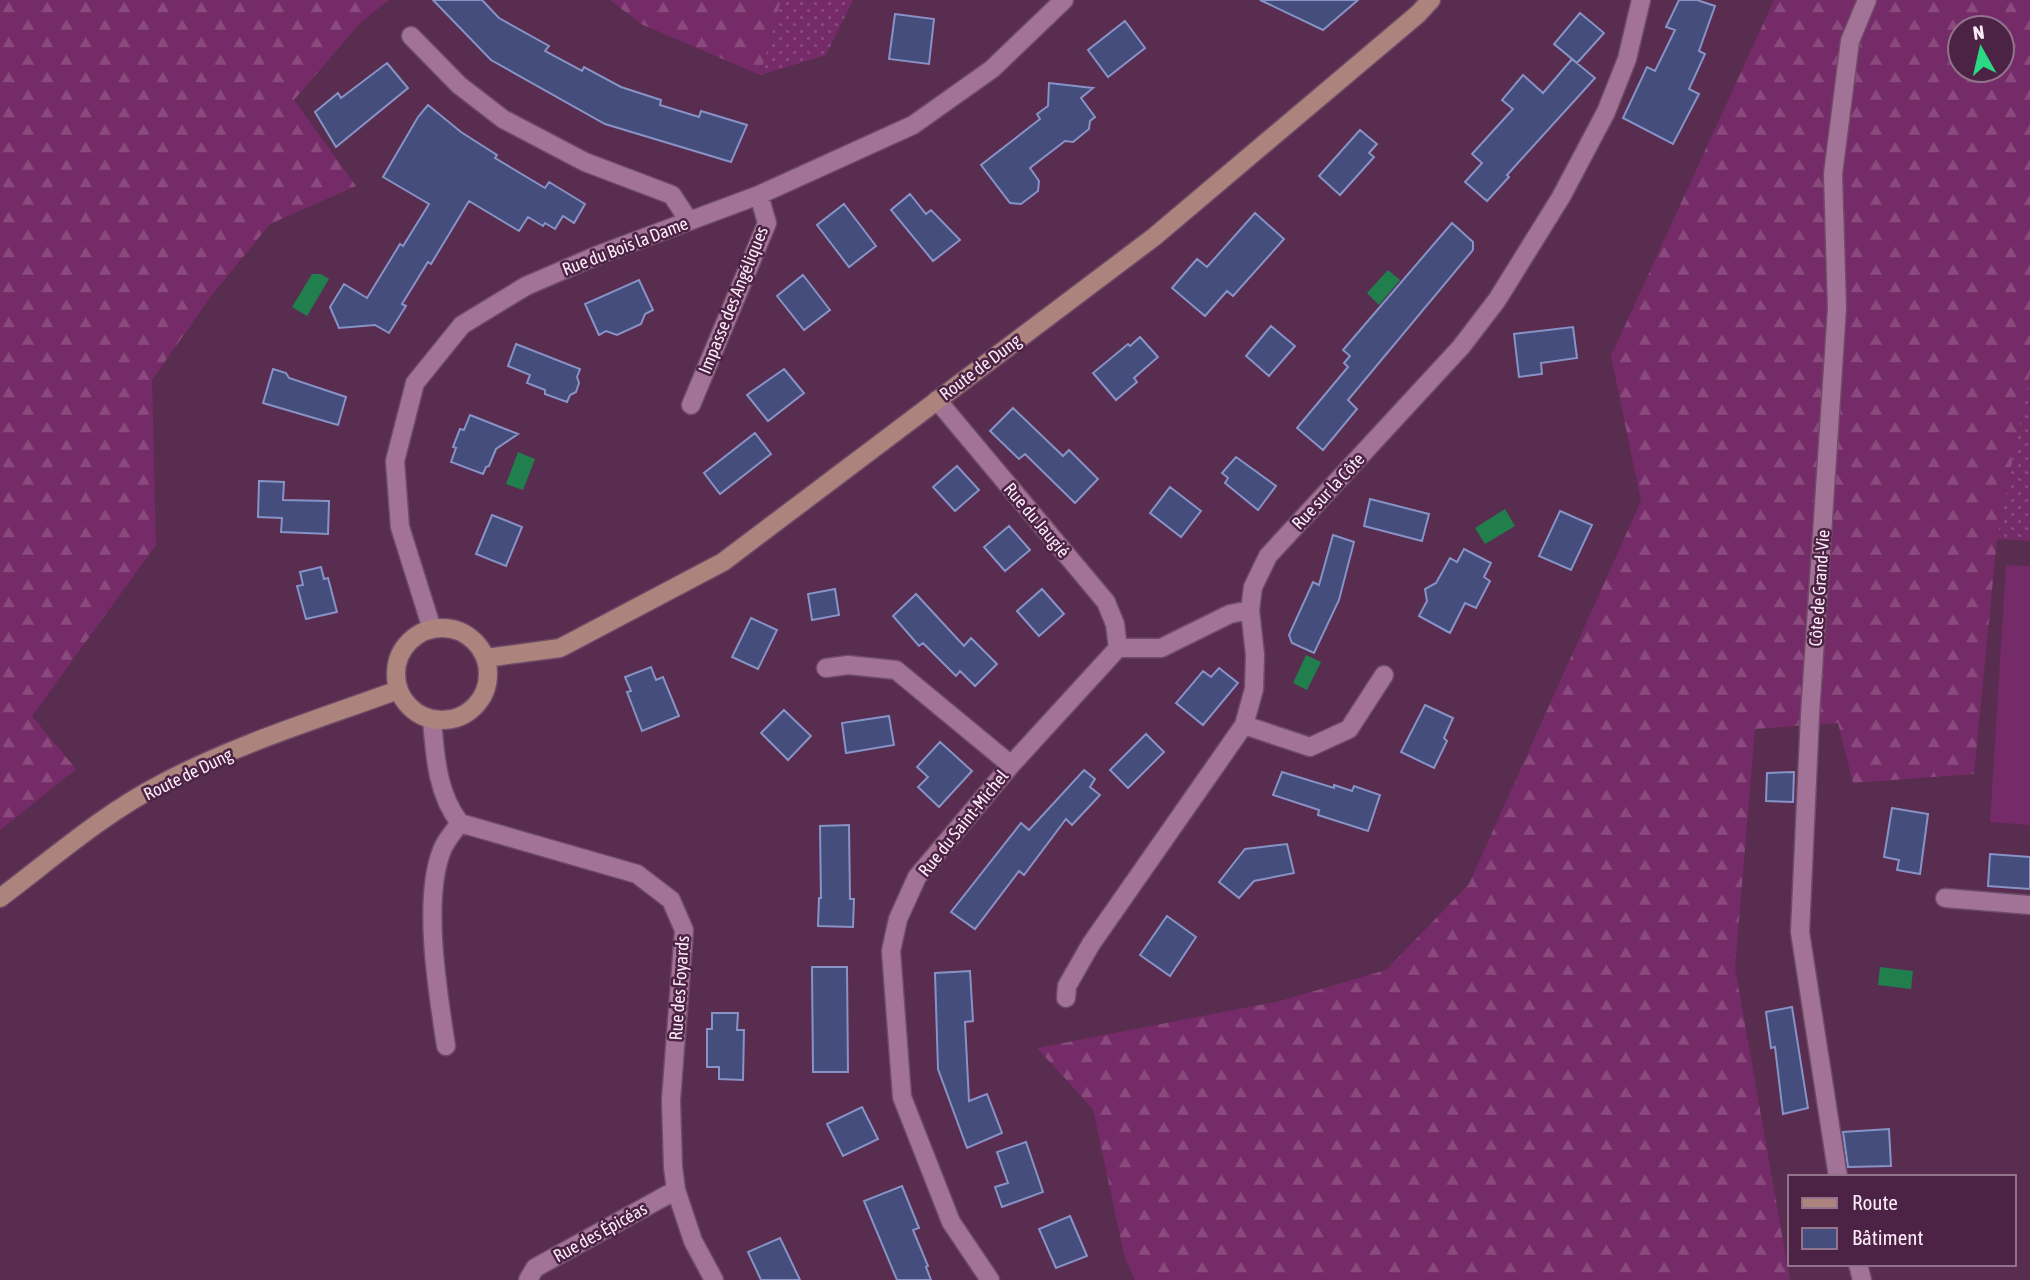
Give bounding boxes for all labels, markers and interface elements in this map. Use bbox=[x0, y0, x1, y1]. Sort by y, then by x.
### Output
north arrow bbox=[1946, 14, 2016, 84]
text: N bbox=[1972, 20, 1986, 44]
street label: Rue du Bois la Dame bbox=[559, 212, 691, 280]
street label: Impasse des Angéliques bbox=[694, 223, 772, 377]
street label: Route de Dung bbox=[935, 330, 1025, 404]
street label: Rue sur la Côte bbox=[1287, 449, 1369, 533]
street label: Rue du Jaugié bbox=[1000, 478, 1074, 562]
street label: Côte de Grand-Vie bbox=[1804, 529, 1834, 647]
street label: Route de Dung bbox=[140, 743, 236, 805]
street label: Rue du Saint-Michel bbox=[914, 765, 1013, 881]
street label: Rue des Foyards bbox=[665, 935, 693, 1041]
legend bbox=[1788, 1175, 2016, 1266]
text: Route bbox=[1852, 1190, 1898, 1214]
street label: Rue des Épicéas bbox=[550, 1198, 650, 1266]
text: Bâtiment bbox=[1852, 1225, 1923, 1249]

